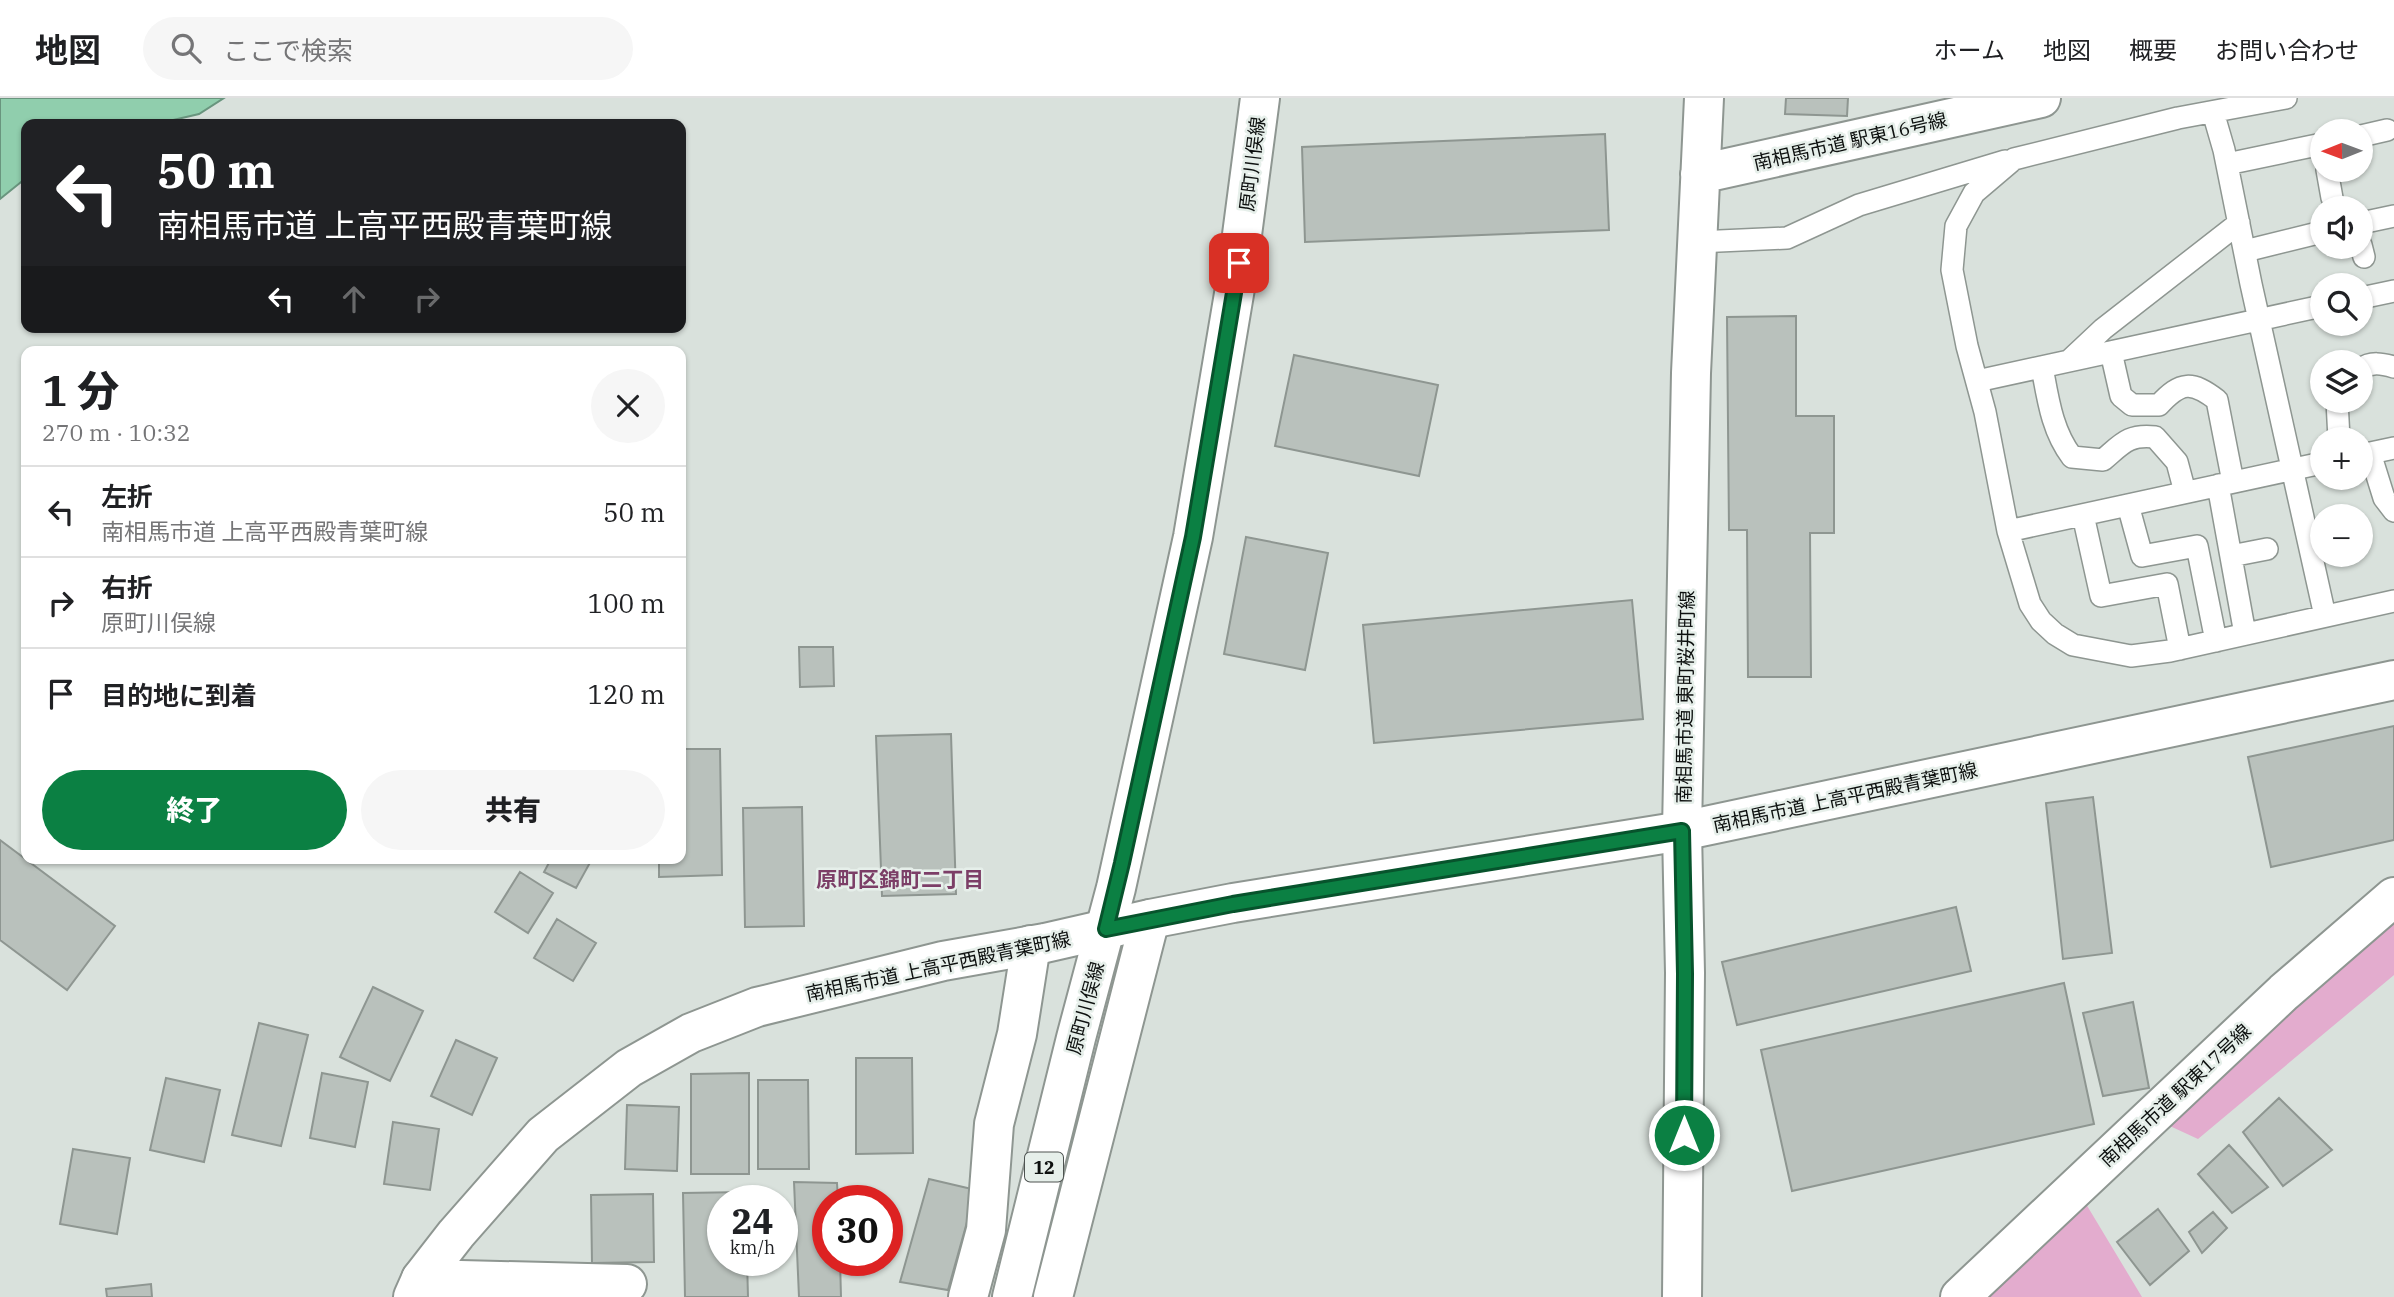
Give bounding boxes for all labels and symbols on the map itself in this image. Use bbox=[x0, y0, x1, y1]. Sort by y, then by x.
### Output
street label: 南相馬市道 駅東16号線 bbox=[1751, 107, 1949, 175]
street label: 原町川俣線 bbox=[1234, 115, 1270, 213]
north arrow bbox=[2310, 119, 2373, 182]
pin bbox=[1209, 233, 1269, 293]
street label: 南相馬市道 東町桜井町線 bbox=[1671, 590, 1699, 804]
street label: 南相馬市道 上高平西殿青葉町線 bbox=[1710, 757, 1980, 837]
district label: 原町区錦町二丁目 bbox=[816, 865, 984, 893]
street label: 南相馬市道 上高平西殿青葉町線 bbox=[803, 926, 1073, 1006]
street label: 原町川俣線 bbox=[1061, 959, 1109, 1057]
street label: 南相馬市道 駅東17号線 bbox=[2094, 1019, 2256, 1171]
position arrow bbox=[1647, 1098, 1721, 1172]
road number: 12 bbox=[1025, 1152, 1063, 1182]
speed limit sign: 30 bbox=[812, 1185, 903, 1276]

